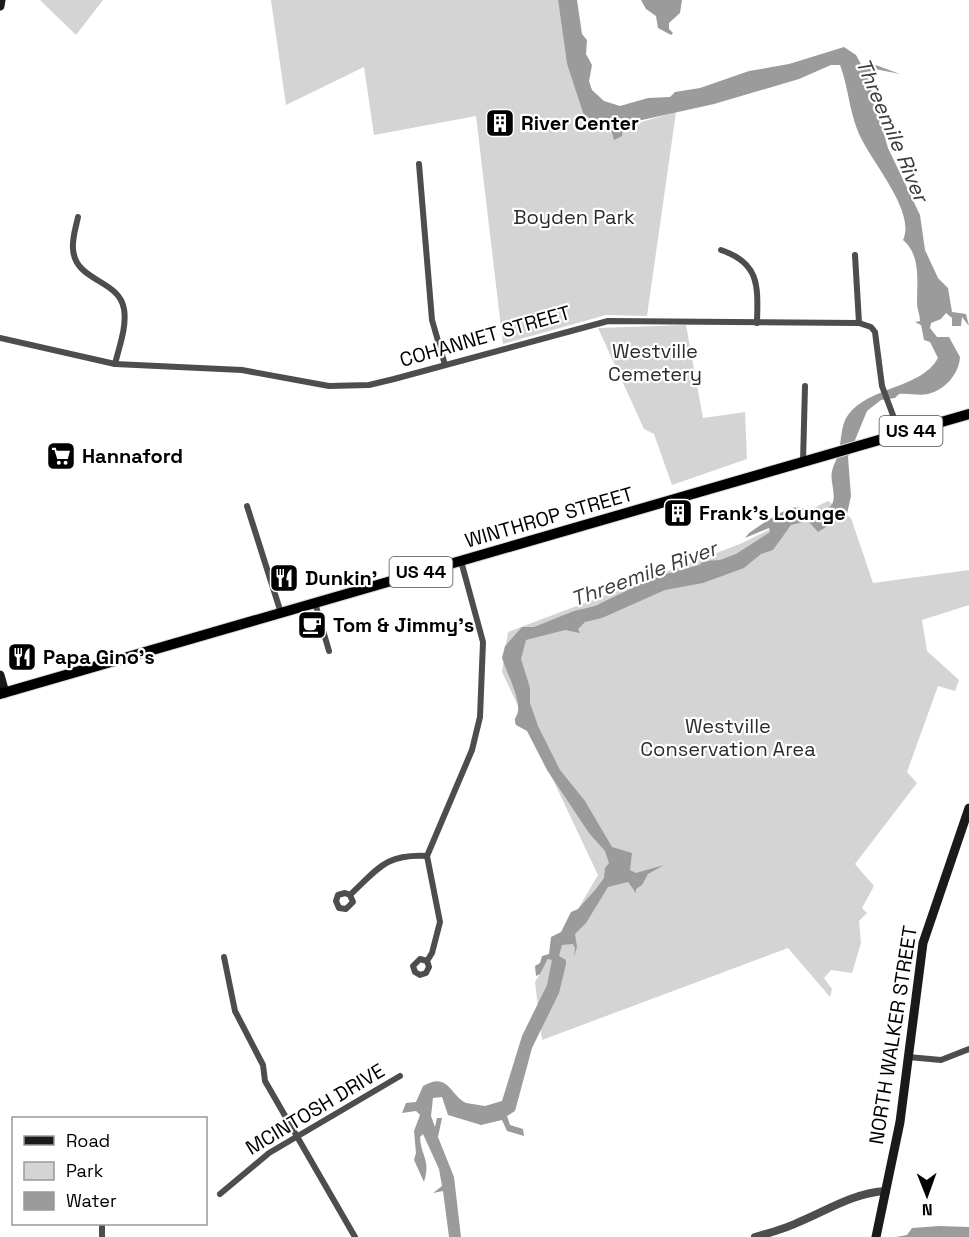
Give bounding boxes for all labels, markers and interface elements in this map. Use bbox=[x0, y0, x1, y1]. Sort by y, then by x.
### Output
water label: Threemile River bbox=[850, 54, 936, 208]
building icon: River Center bbox=[484, 107, 516, 139]
place label: River Center bbox=[521, 110, 639, 136]
park label: Boyden Park bbox=[513, 204, 635, 230]
street label: COHANNET STREET bbox=[397, 299, 574, 373]
park label: Westville Cemetery bbox=[608, 338, 702, 387]
road number: US 44 bbox=[880, 416, 942, 446]
supermarket icon: Hannaford bbox=[45, 440, 77, 472]
place label: Hannaford bbox=[82, 443, 183, 469]
street label: WINTHROP STREET bbox=[462, 480, 636, 553]
building icon: Frank's Lounge bbox=[662, 497, 694, 529]
place label: Frank's Lounge bbox=[699, 500, 846, 526]
water label: Threemile River bbox=[567, 534, 722, 612]
road number: US 44 bbox=[390, 557, 452, 587]
restaurant icon: Dunkin' bbox=[268, 562, 300, 594]
place label: Dunkin' bbox=[305, 565, 377, 591]
cafe icon: Tom & Jimmy's bbox=[296, 609, 328, 641]
place label: Tom & Jimmy's bbox=[333, 612, 474, 638]
restaurant icon: Papa Gino's bbox=[6, 641, 38, 673]
place label: Papa Gino's bbox=[43, 644, 155, 670]
park label: Westville Conservation Area bbox=[640, 713, 816, 762]
street label: NORTH WALKER STREET bbox=[863, 924, 923, 1146]
street label: MCINTOSH DRIVE bbox=[241, 1057, 389, 1161]
legend bbox=[12, 1117, 207, 1225]
text: Road bbox=[66, 1129, 110, 1152]
text: Park bbox=[66, 1159, 104, 1182]
north arrow bbox=[897, 1165, 957, 1225]
text: Water bbox=[66, 1189, 117, 1212]
text: N bbox=[922, 1199, 933, 1220]

